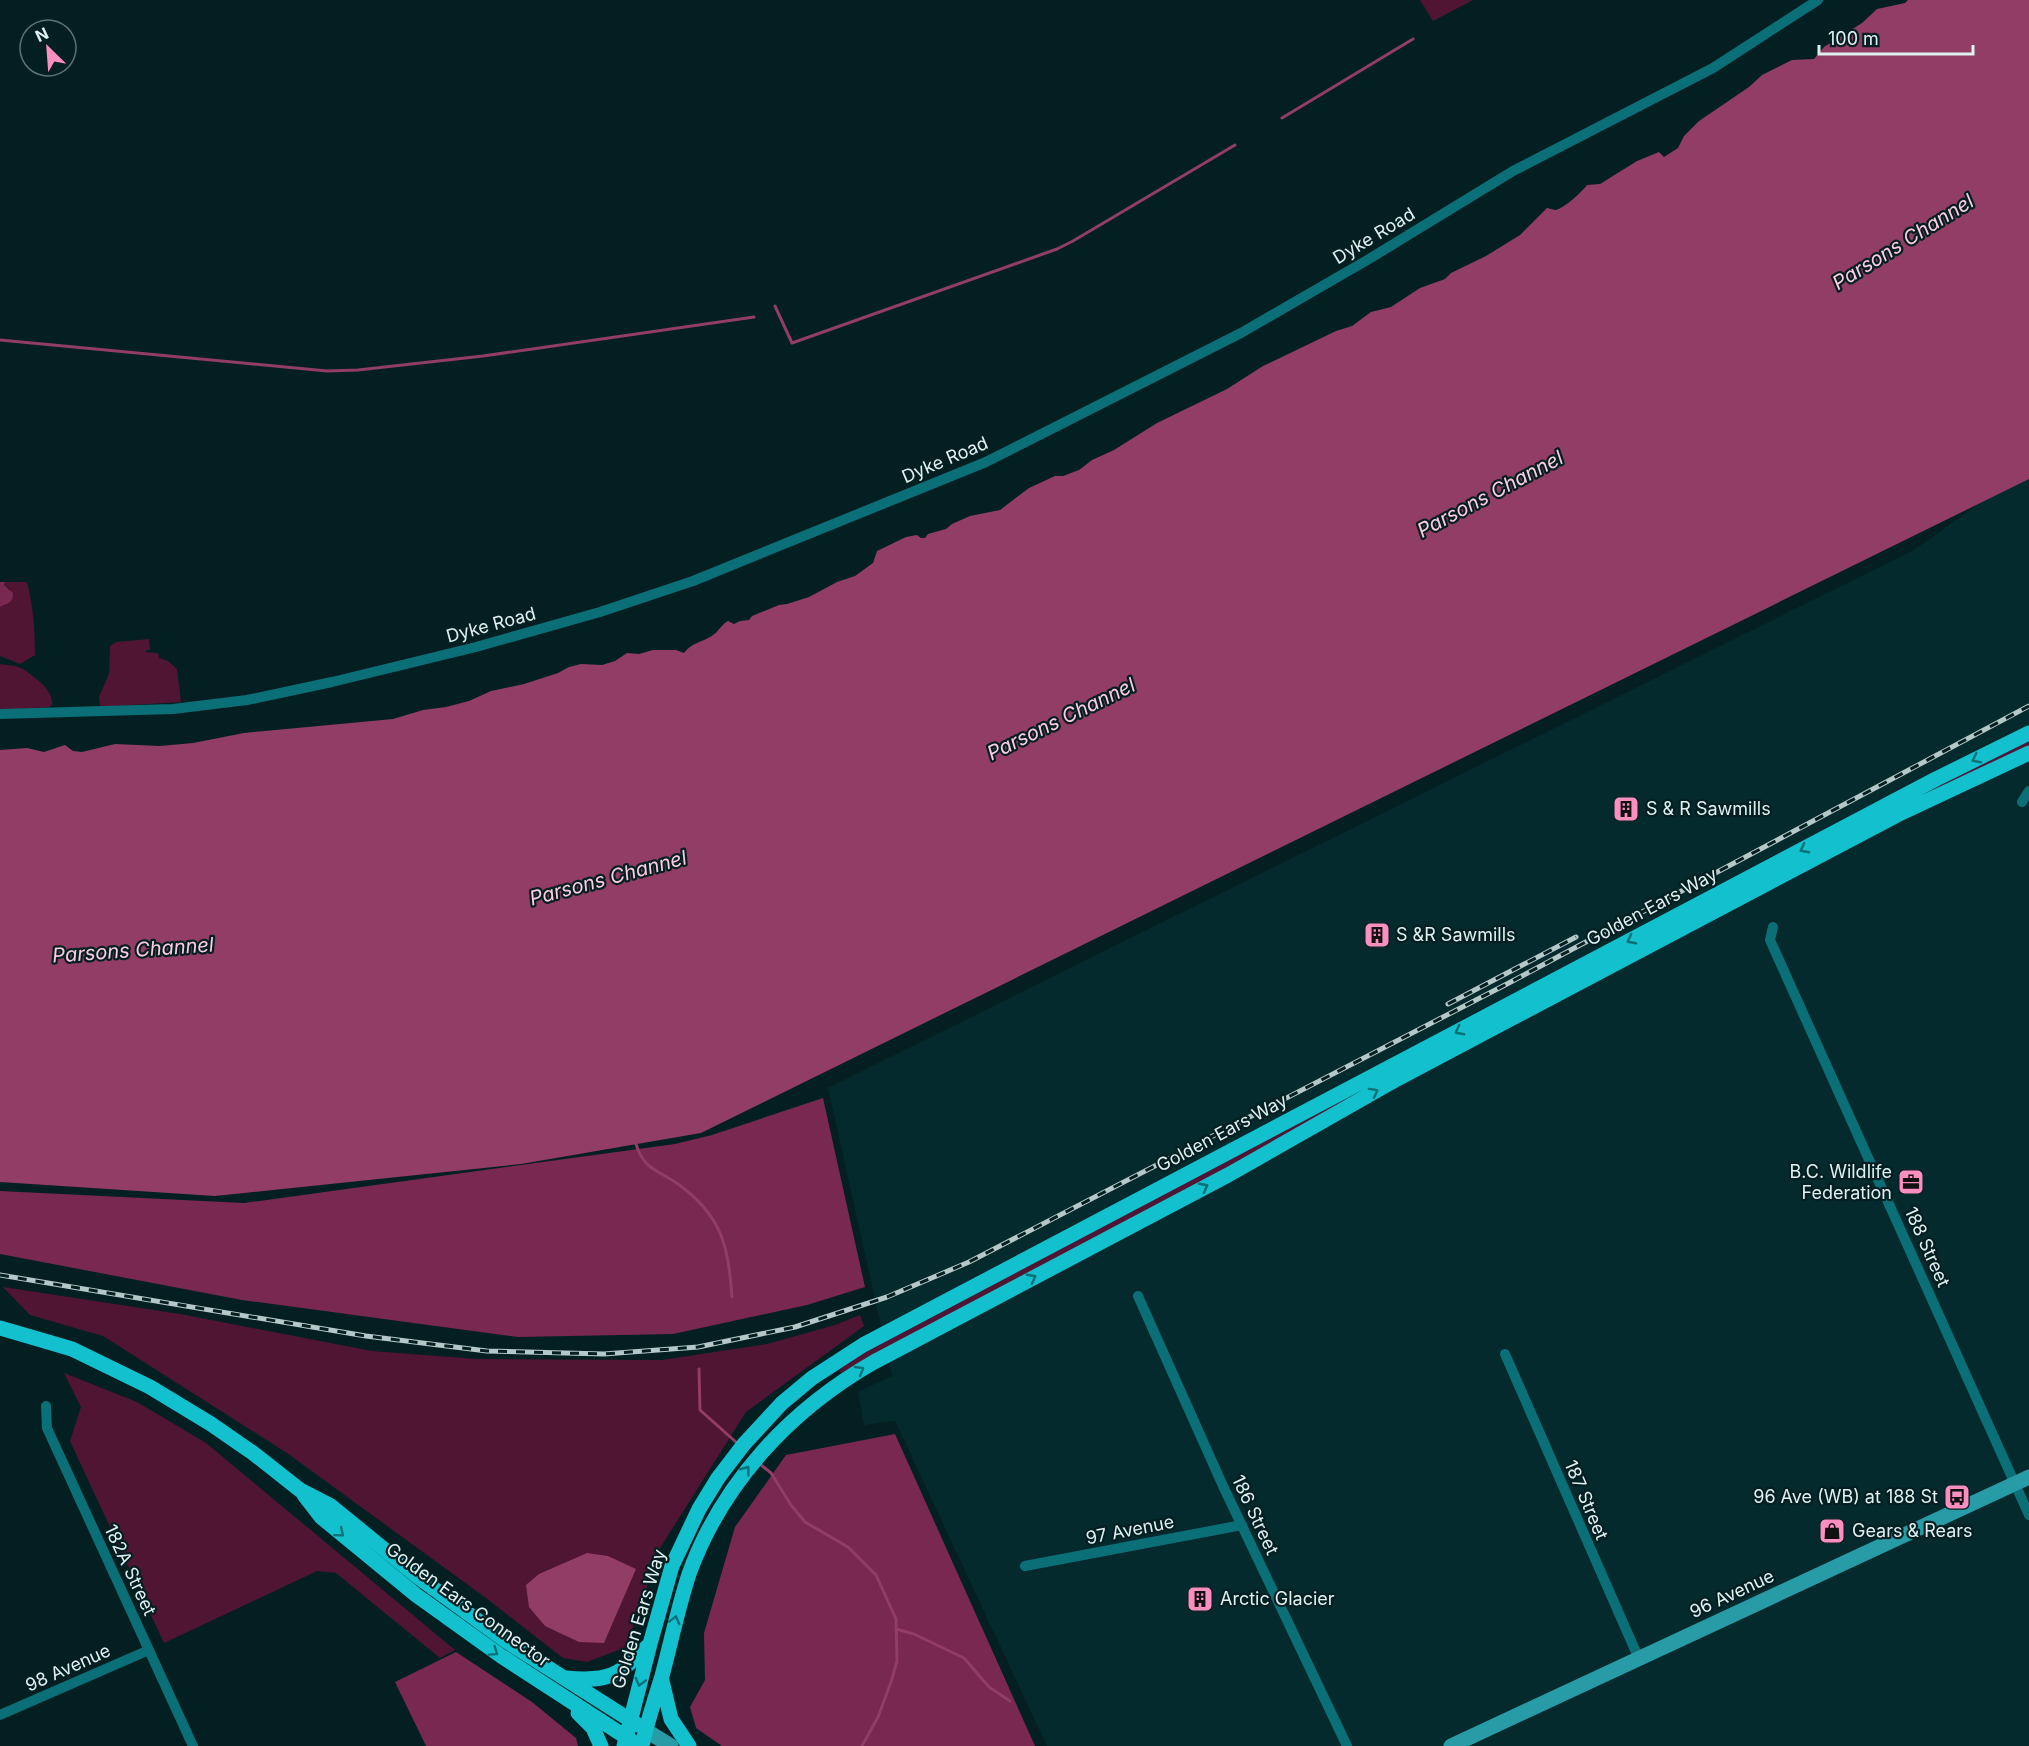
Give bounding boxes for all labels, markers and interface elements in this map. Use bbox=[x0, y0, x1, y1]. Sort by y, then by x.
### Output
north arrow bbox=[18, 18, 78, 78]
scale bar bbox=[1819, 18, 1974, 56]
text: N bbox=[32, 23, 51, 46]
text: 100 m bbox=[1828, 28, 1879, 49]
water label: Parsons Channel bbox=[1828, 189, 1978, 295]
street label: Dyke Road bbox=[1329, 203, 1418, 268]
street label: Dyke Road bbox=[899, 432, 991, 487]
water label: Parsons Channel bbox=[1413, 445, 1567, 543]
street label: Dyke Road bbox=[444, 603, 538, 647]
water label: Parsons Channel bbox=[983, 673, 1139, 765]
one-way arrow bbox=[1972, 752, 1983, 763]
building icon: S & R Sawmills bbox=[1611, 794, 1641, 824]
place label: S & R Sawmills bbox=[1646, 798, 1771, 819]
one-way arrow bbox=[1799, 842, 1810, 854]
water label: Parsons Channel bbox=[527, 845, 689, 911]
street label: Golden Ears Way bbox=[1583, 863, 1721, 950]
building icon: S &R Sawmills bbox=[1362, 920, 1392, 950]
place label: S &R Sawmills bbox=[1396, 924, 1516, 945]
water label: Parsons Channel bbox=[51, 932, 215, 968]
one-way arrow bbox=[1627, 933, 1637, 944]
one-way arrow bbox=[1454, 1024, 1465, 1035]
one-way arrow bbox=[1368, 1088, 1378, 1099]
street label: Golden Ears Way bbox=[1153, 1089, 1291, 1176]
place label: B.C. Wildlife Federation bbox=[1790, 1161, 1892, 1203]
office icon: B.C. Wildlife Federation bbox=[1896, 1167, 1926, 1197]
one-way arrow bbox=[1198, 1183, 1208, 1194]
street label: 188 Street bbox=[1900, 1203, 1954, 1290]
one-way arrow bbox=[1025, 1274, 1036, 1285]
one-way arrow bbox=[854, 1366, 864, 1377]
street label: 187 Street bbox=[1560, 1457, 1613, 1543]
one-way arrow bbox=[739, 1466, 750, 1477]
street label: 186 Street bbox=[1228, 1472, 1283, 1558]
bus stop icon: 96 Ave (WB) at 188 St bbox=[1942, 1482, 1972, 1512]
place label: 96 Ave (WB) at 188 St bbox=[1753, 1486, 1938, 1507]
street label: 97 Avenue bbox=[1084, 1511, 1176, 1548]
shop icon: Gears & Rears bbox=[1817, 1516, 1847, 1546]
place label: Gears & Rears bbox=[1852, 1520, 1973, 1541]
street label: 182A Street bbox=[100, 1521, 161, 1619]
one-way arrow bbox=[333, 1525, 344, 1536]
street label: Golden Ears Connector bbox=[382, 1538, 554, 1671]
street label: Golden Ears Way bbox=[607, 1547, 670, 1691]
street label: 96 Avenue bbox=[1686, 1565, 1777, 1622]
building icon: Arctic Glacier bbox=[1185, 1584, 1215, 1614]
place label: Arctic Glacier bbox=[1220, 1588, 1335, 1609]
one-way arrow bbox=[668, 1615, 681, 1625]
street label: 98 Avenue bbox=[22, 1640, 113, 1696]
one-way arrow bbox=[488, 1645, 499, 1656]
one-way arrow bbox=[634, 1677, 647, 1687]

